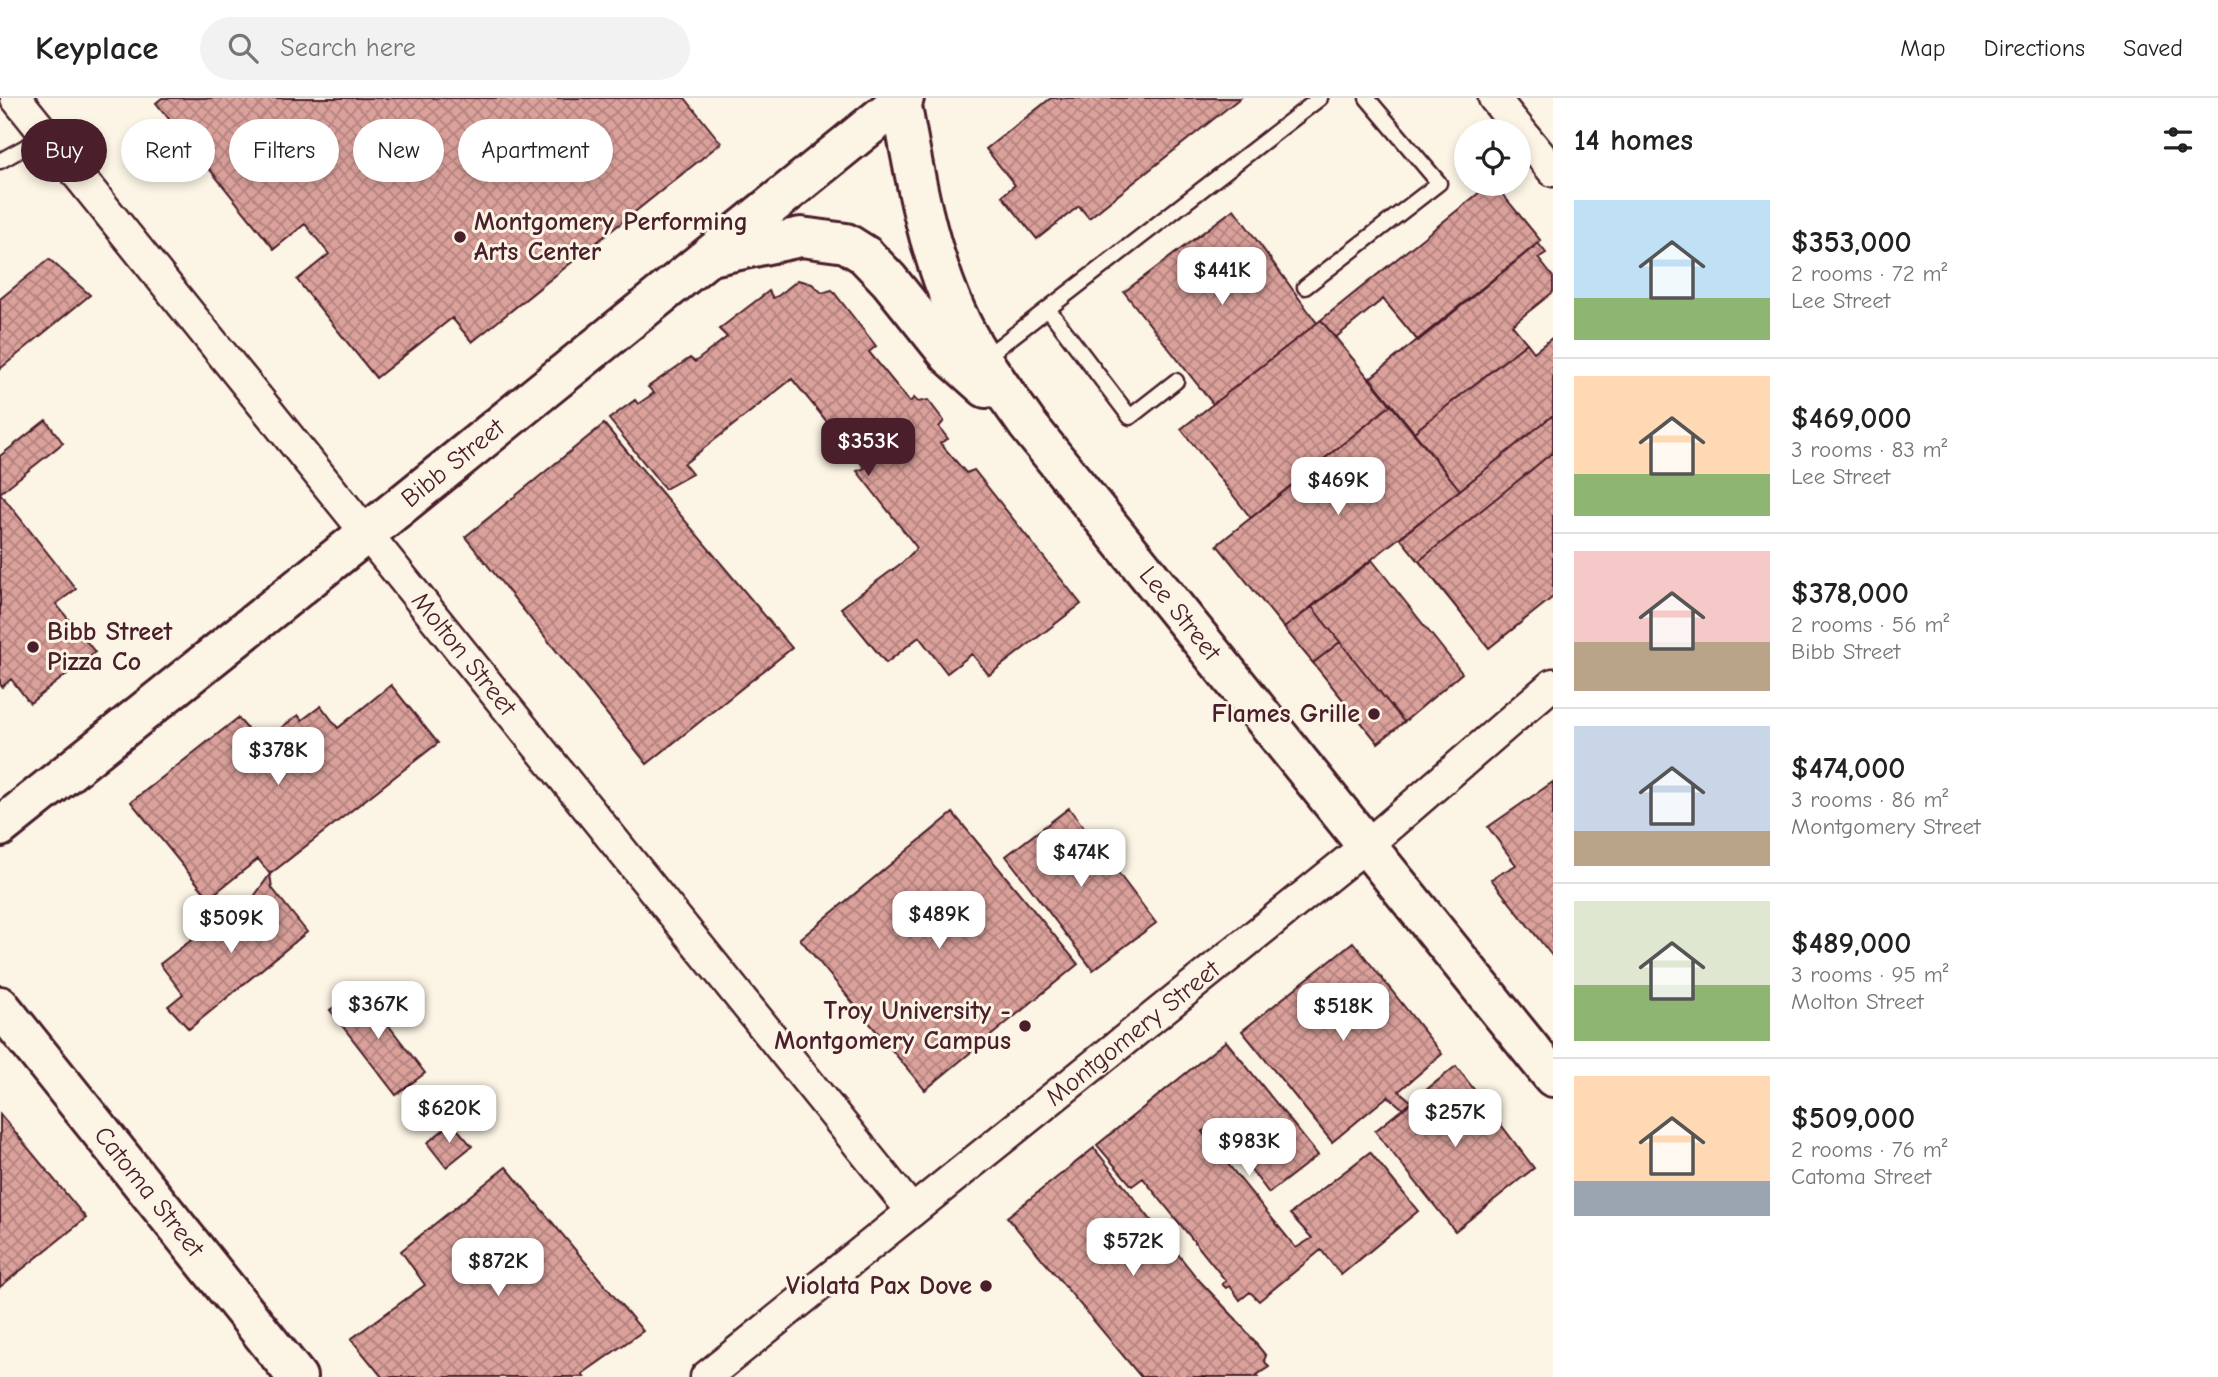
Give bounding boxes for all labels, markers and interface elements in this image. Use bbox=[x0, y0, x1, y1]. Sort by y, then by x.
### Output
search box bbox=[200, 17, 690, 80]
text: Keyplace bbox=[35, 29, 158, 67]
icon: search bbox=[224, 29, 262, 67]
text: Search here bbox=[280, 33, 416, 63]
text: Map bbox=[1900, 34, 1946, 62]
text: Directions bbox=[1984, 34, 2085, 62]
text: Saved bbox=[2123, 34, 2183, 62]
chip: Buy bbox=[21, 119, 107, 182]
chip: Rent bbox=[121, 119, 215, 182]
chip: Filters bbox=[229, 119, 339, 182]
chip: New bbox=[353, 119, 444, 182]
chip: Apartment bbox=[458, 119, 613, 182]
map controls bbox=[1454, 119, 1531, 196]
button: locate bbox=[1454, 119, 1531, 196]
icon: filters bbox=[2159, 121, 2197, 159]
text: 14 homes bbox=[1574, 123, 1693, 158]
place label: Montgomery Performing Arts Center bbox=[474, 207, 748, 267]
text: $353,000 bbox=[1791, 225, 1912, 260]
icon: home bbox=[1630, 228, 1714, 312]
marker: Montgomery Performing Arts Center bbox=[452, 229, 468, 245]
pin: $441K bbox=[1173, 248, 1271, 307]
text: $441K bbox=[1193, 256, 1251, 283]
text: 2 rooms · 72 m² bbox=[1791, 260, 1947, 287]
text: Lee Street bbox=[1791, 287, 1890, 314]
text: $469,000 bbox=[1791, 401, 1912, 436]
icon: home bbox=[1630, 404, 1714, 488]
street label: Bibb Street bbox=[396, 412, 512, 514]
pin: $353K bbox=[819, 418, 917, 478]
text: $353K bbox=[837, 427, 899, 454]
text: 3 rooms · 83 m² bbox=[1791, 436, 1947, 463]
pin: $469K bbox=[1289, 458, 1387, 517]
text: Lee Street bbox=[1791, 463, 1890, 490]
text: $469K bbox=[1307, 466, 1369, 493]
street label: Lee Street bbox=[1133, 560, 1228, 668]
text: $378,000 bbox=[1791, 576, 1909, 611]
icon: home bbox=[1630, 579, 1714, 663]
street label: Molton Street bbox=[405, 586, 523, 723]
text: 2 rooms · 56 m² bbox=[1791, 611, 1949, 638]
place label: Bibb Street Pizza Co bbox=[47, 617, 173, 677]
text: Bibb Street bbox=[1791, 638, 1900, 665]
marker: Bibb Street Pizza Co bbox=[25, 639, 41, 655]
place label: Flames Grille bbox=[1212, 699, 1360, 729]
marker: Flames Grille bbox=[1366, 706, 1382, 722]
pin: $378K bbox=[229, 728, 327, 787]
text: $378K bbox=[248, 736, 308, 763]
text: $474,000 bbox=[1791, 751, 1906, 786]
icon: home bbox=[1630, 754, 1714, 838]
text: 3 rooms · 86 m² bbox=[1791, 786, 1948, 813]
text: Montgomery Street bbox=[1791, 813, 1981, 840]
pin: $474K bbox=[1032, 830, 1130, 889]
text: $474K bbox=[1053, 838, 1109, 865]
pin: $489K bbox=[890, 892, 988, 951]
pin: $509K bbox=[182, 896, 280, 955]
text: $489K bbox=[908, 900, 970, 927]
text: $509K bbox=[199, 904, 263, 931]
text: $489,000 bbox=[1791, 926, 1911, 961]
icon: home bbox=[1630, 929, 1714, 1013]
street label: Montgomery Street bbox=[1040, 953, 1227, 1112]
text: 3 rooms · 95 m² bbox=[1791, 961, 1949, 988]
pin: $367K bbox=[329, 982, 427, 1041]
pin: $518K bbox=[1294, 984, 1392, 1043]
text: Molton Street bbox=[1791, 988, 1924, 1015]
text: $367K bbox=[348, 990, 408, 1017]
text: $518K bbox=[1313, 992, 1373, 1019]
place label: Troy University - Montgomery Campus bbox=[774, 996, 1011, 1056]
marker: Troy University - Montgomery Campus bbox=[1017, 1018, 1033, 1034]
pin: $620K bbox=[400, 1086, 498, 1145]
pin: $257K bbox=[1406, 1090, 1504, 1149]
text: $620K bbox=[417, 1094, 481, 1121]
text: $257K bbox=[1425, 1098, 1485, 1125]
text: $509,000 bbox=[1791, 1101, 1915, 1136]
icon: home bbox=[1630, 1104, 1714, 1188]
pin: $983K bbox=[1200, 1118, 1298, 1178]
street label: Catoma Street bbox=[87, 1121, 211, 1264]
text: $983K bbox=[1218, 1127, 1280, 1154]
text: 2 rooms · 76 m² bbox=[1791, 1136, 1947, 1163]
text: Catoma Street bbox=[1791, 1163, 1931, 1190]
pin: $572K bbox=[1084, 1218, 1182, 1278]
text: $572K bbox=[1103, 1227, 1163, 1254]
pin: $872K bbox=[449, 1238, 547, 1298]
text: $872K bbox=[468, 1247, 528, 1274]
place label: Violata Pax Dove bbox=[786, 1271, 972, 1301]
marker: Violata Pax Dove bbox=[978, 1278, 994, 1294]

